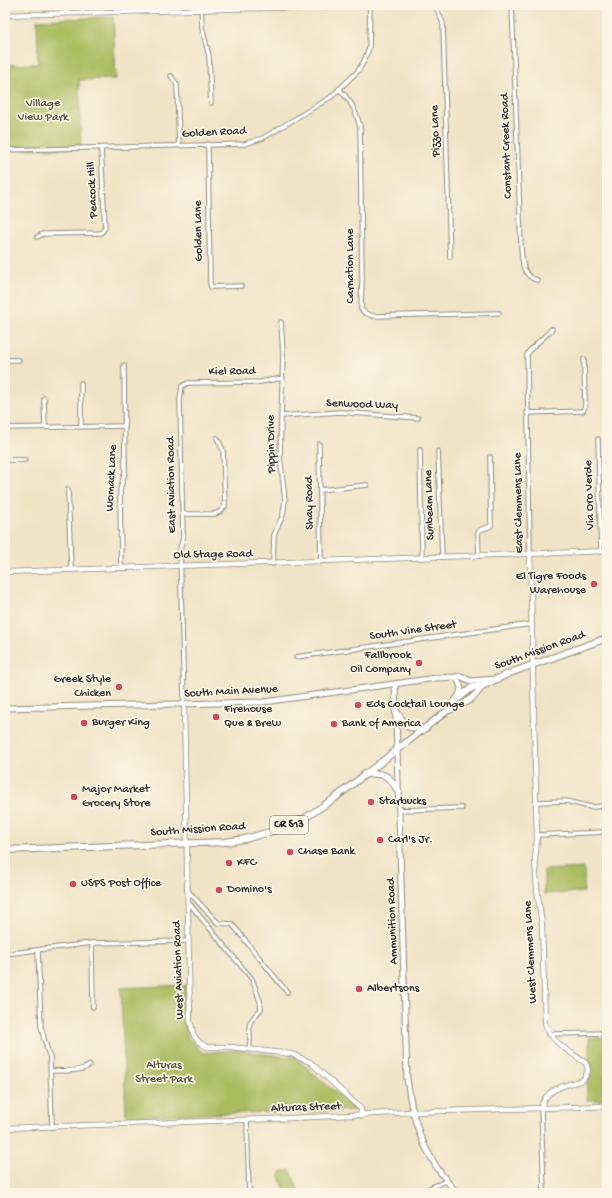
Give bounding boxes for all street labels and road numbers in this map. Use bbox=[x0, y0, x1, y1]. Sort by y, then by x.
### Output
street label: Constant Creek Road bbox=[498, 92, 516, 199]
street label: Pizzo Lane bbox=[428, 104, 444, 158]
street label: Golden Road bbox=[181, 124, 247, 142]
street label: Peacock Hill bbox=[85, 161, 102, 220]
street label: Golden Lane bbox=[191, 200, 207, 262]
street label: Carnation Lane bbox=[344, 228, 358, 304]
street label: Kiel Road bbox=[208, 365, 257, 379]
street label: Senwood Way bbox=[326, 397, 398, 413]
street label: Pippin Drive bbox=[264, 414, 280, 474]
street label: East Aviation Road bbox=[164, 436, 180, 533]
street label: Womack Lane bbox=[103, 443, 121, 512]
street label: East Clemmens Lane bbox=[511, 452, 527, 554]
street label: Via Oro Verde bbox=[582, 459, 598, 531]
street label: Sunbeam Lane bbox=[422, 469, 438, 540]
street label: Shay Road bbox=[303, 475, 317, 530]
street label: Old Stage Road bbox=[173, 547, 254, 563]
street label: South Vine Street bbox=[369, 618, 458, 644]
street label: South Mission Road bbox=[493, 628, 588, 674]
street label: South Main Avenue bbox=[184, 683, 279, 701]
road number: CR S13 bbox=[270, 816, 308, 834]
street label: South Mission Road bbox=[150, 820, 247, 840]
street label: Ammunition Road bbox=[384, 877, 402, 964]
street label: West Clemmens Lane bbox=[521, 899, 541, 1004]
street label: West Aviation Road bbox=[170, 919, 188, 1020]
street label: Alturas Street bbox=[271, 1100, 343, 1116]

